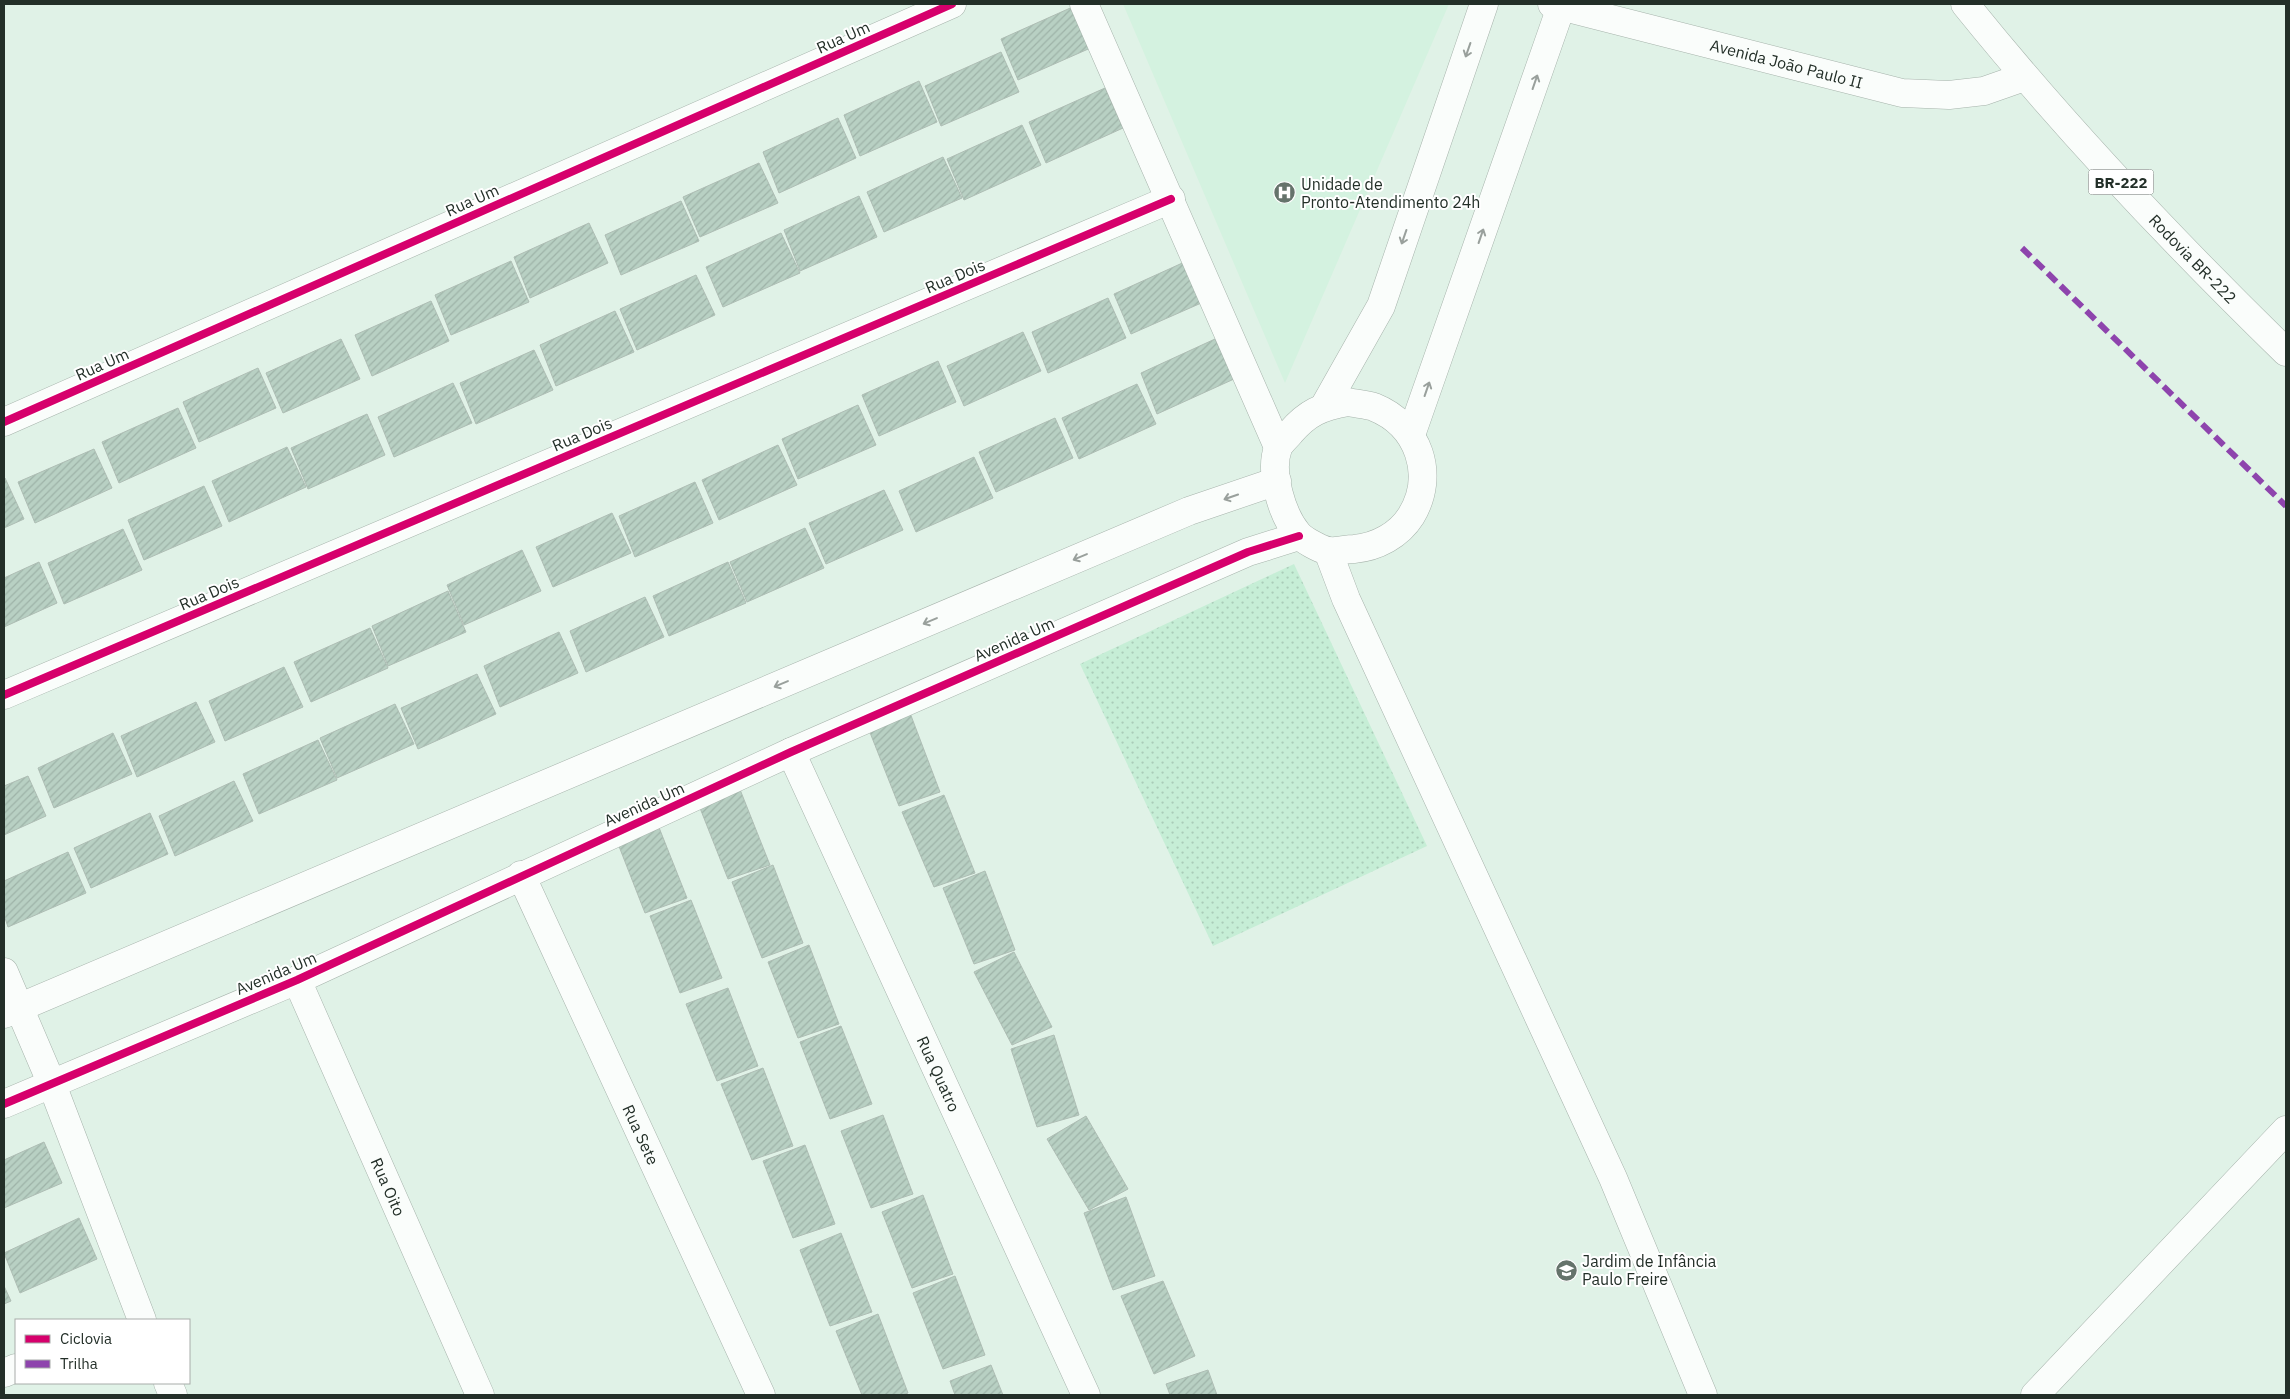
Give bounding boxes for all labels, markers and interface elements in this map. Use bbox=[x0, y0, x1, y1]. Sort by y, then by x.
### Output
street label: Rua Um bbox=[813, 16, 873, 58]
street label: Avenida João Paulo II bbox=[1708, 35, 1865, 93]
one-way arrow bbox=[1463, 42, 1472, 57]
one-way arrow bbox=[1531, 75, 1540, 91]
road number: BR-222 bbox=[2088, 170, 2154, 194]
place label: Unidade de Pronto-Atendimento 24h bbox=[1301, 174, 1480, 212]
street label: Rua Um bbox=[442, 179, 502, 221]
hospital icon: Unidade de Pronto-Atendimento 24h bbox=[1273, 181, 1297, 205]
street label: Rodovia BR-222 bbox=[2145, 210, 2241, 308]
one-way arrow bbox=[1399, 228, 1408, 244]
one-way arrow bbox=[1477, 229, 1486, 244]
street label: Rua Dois bbox=[922, 254, 988, 298]
street label: Rua Um bbox=[72, 343, 132, 385]
one-way arrow bbox=[1423, 382, 1432, 397]
street label: Rua Dois bbox=[549, 412, 615, 456]
one-way arrow bbox=[1223, 493, 1239, 502]
one-way arrow bbox=[1073, 553, 1088, 563]
street label: Rua Dois bbox=[176, 571, 242, 615]
street label: Avenida Um bbox=[971, 612, 1057, 666]
one-way arrow bbox=[923, 616, 938, 626]
one-way arrow bbox=[774, 680, 789, 690]
street label: Avenida Um bbox=[601, 777, 687, 831]
street label: Avenida Um bbox=[233, 947, 319, 999]
street label: Rua Quatro bbox=[913, 1033, 965, 1115]
street label: Rua Sete bbox=[618, 1101, 663, 1168]
street label: Rua Oito bbox=[367, 1155, 410, 1219]
place label: Jardim de Infância Paulo Freire bbox=[1582, 1251, 1717, 1289]
school or university icon: Jardim de Infância Paulo Freire bbox=[1554, 1258, 1578, 1282]
legend bbox=[15, 1319, 190, 1384]
text: Ciclovia bbox=[60, 1329, 112, 1348]
text: Trilha bbox=[60, 1354, 98, 1373]

